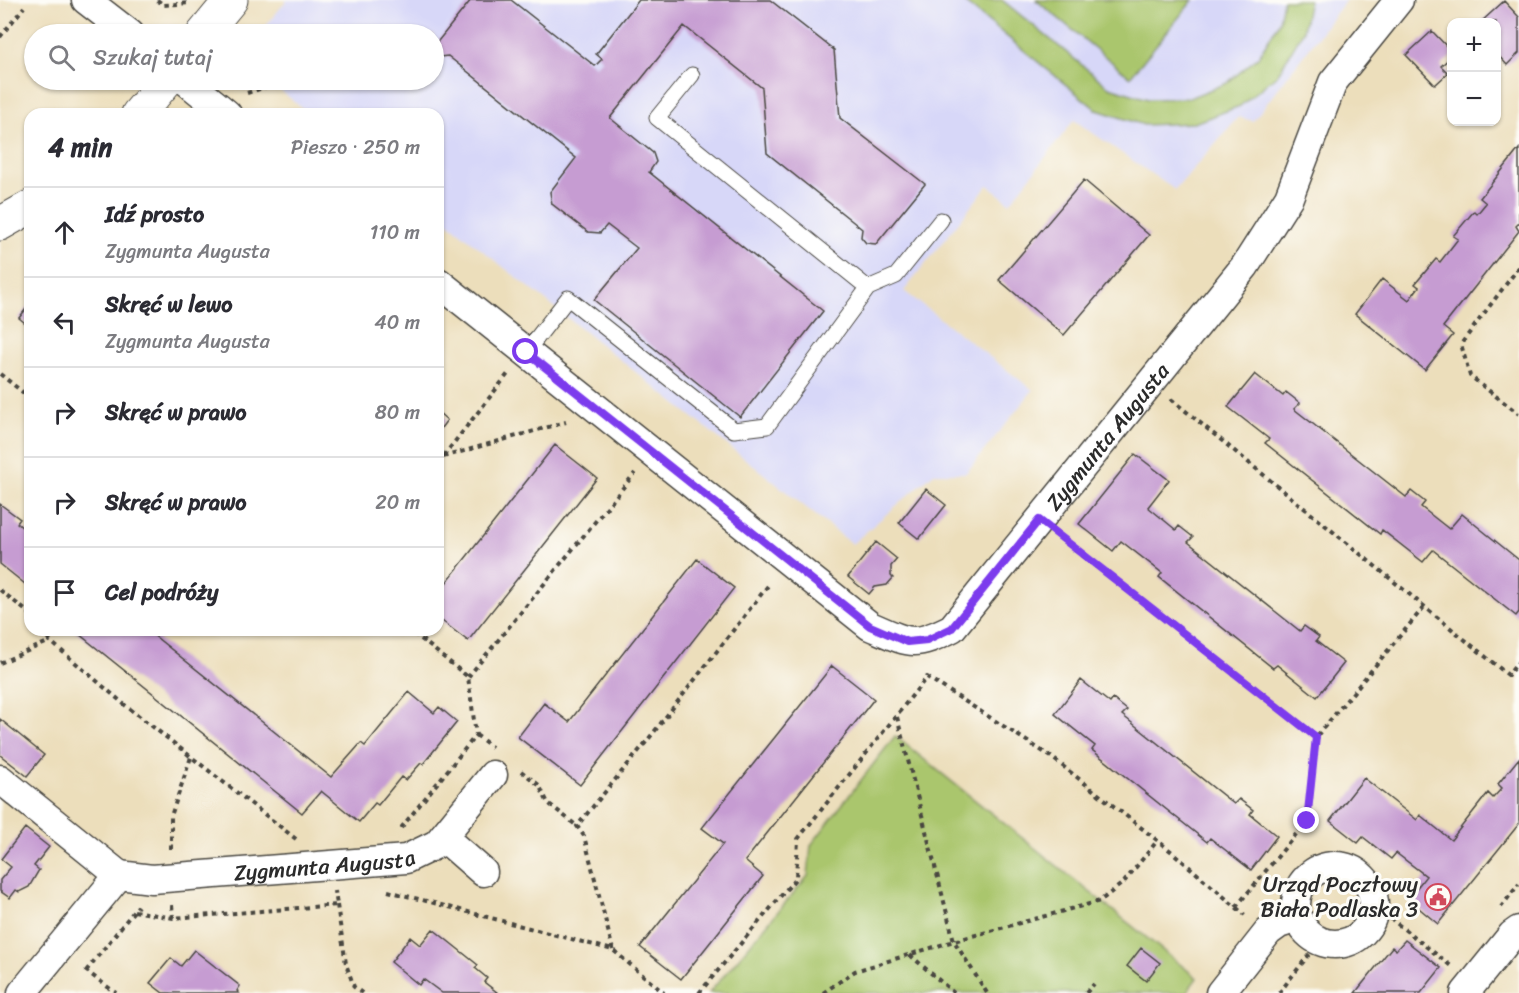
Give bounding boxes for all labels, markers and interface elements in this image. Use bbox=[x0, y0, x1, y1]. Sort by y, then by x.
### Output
map controls bbox=[1447, 18, 1501, 126]
button: + bbox=[1447, 18, 1501, 72]
search box bbox=[24, 24, 444, 90]
text: Szukaj tutaj bbox=[93, 38, 212, 77]
icon: search bbox=[45, 41, 78, 74]
button: − bbox=[1447, 72, 1501, 126]
text: 4 min bbox=[48, 124, 112, 170]
text: Pieszo · 250 m bbox=[291, 130, 420, 165]
text: Idź prosto bbox=[105, 195, 204, 234]
text: 110 m bbox=[370, 215, 420, 250]
icon: ahead bbox=[48, 216, 81, 249]
text: Zygmunta Augusta bbox=[105, 234, 270, 269]
text: Skręć w lewo bbox=[105, 285, 232, 324]
text: 40 m bbox=[374, 305, 420, 340]
icon: left bbox=[48, 306, 81, 339]
text: Zygmunta Augusta bbox=[105, 324, 270, 359]
route start bbox=[512, 338, 538, 364]
street label: Zygmunta Augusta bbox=[1035, 353, 1180, 519]
text: Skręć w prawo bbox=[105, 393, 247, 432]
text: 80 m bbox=[375, 395, 420, 430]
icon: right bbox=[48, 396, 81, 429]
text: Skręć w prawo bbox=[105, 483, 247, 522]
text: 20 m bbox=[375, 485, 420, 520]
icon: right bbox=[48, 486, 81, 519]
text: Cel podróży bbox=[105, 573, 218, 612]
icon: arrive bbox=[48, 576, 81, 609]
route end bbox=[1293, 807, 1319, 833]
street label: Zygmunta Augusta bbox=[232, 838, 423, 892]
place label: Urząd Pocztowy Biała Podlaska 3 bbox=[1261, 865, 1419, 929]
public building icon: Urząd Pocztowy Biała Podlaska 3 bbox=[1423, 882, 1453, 912]

